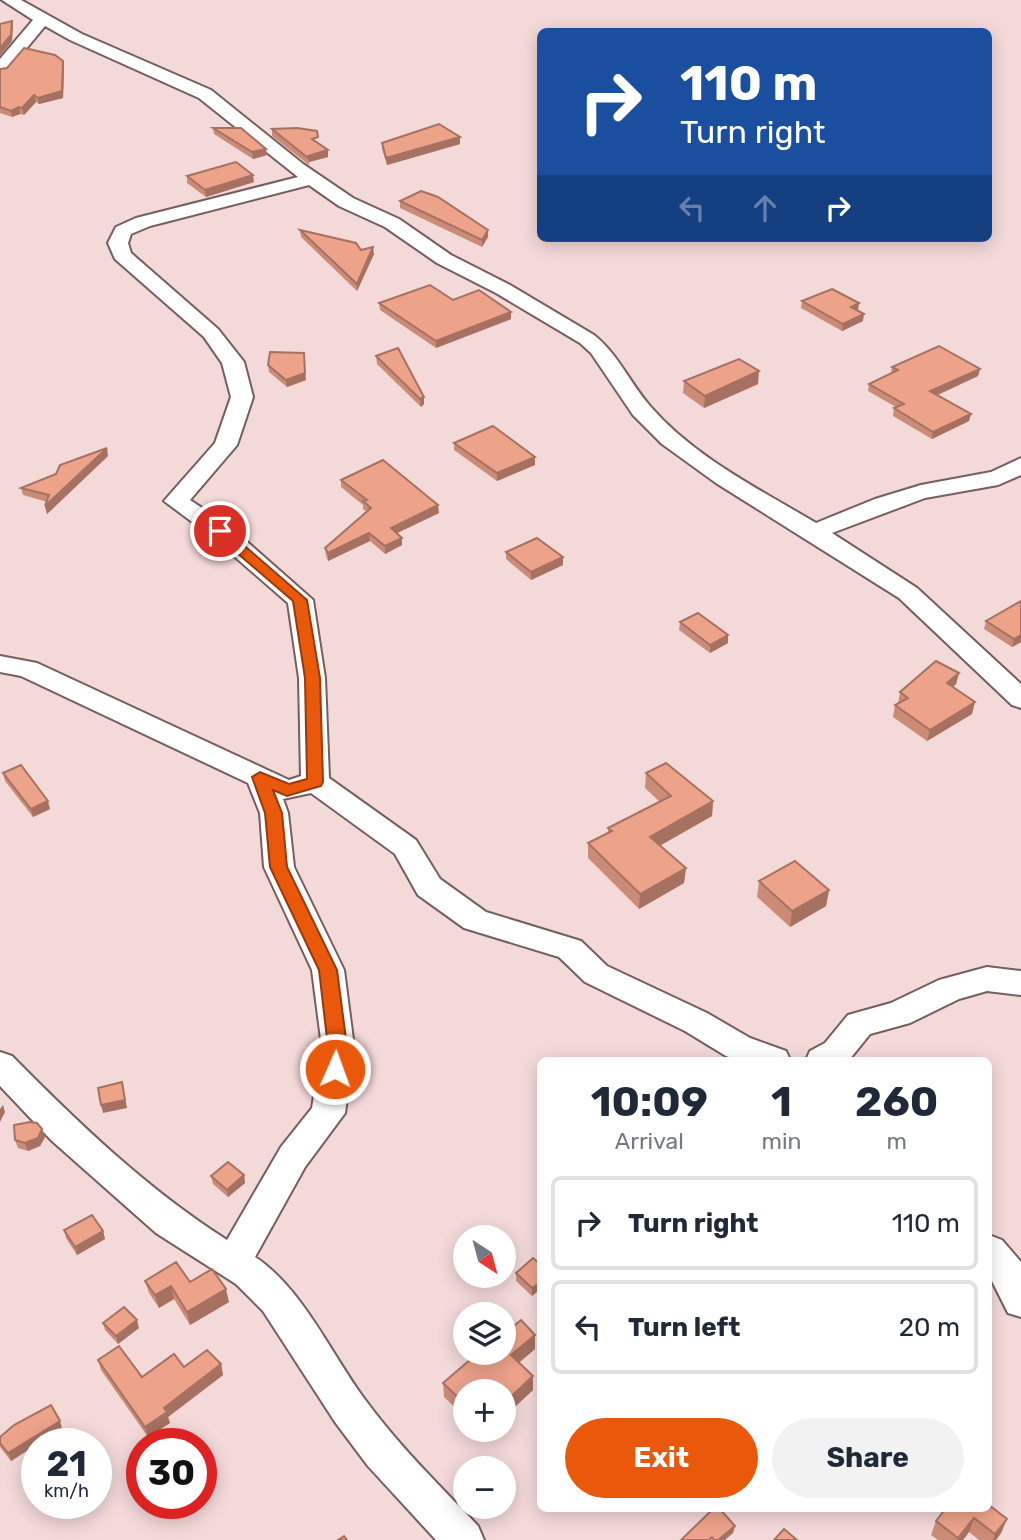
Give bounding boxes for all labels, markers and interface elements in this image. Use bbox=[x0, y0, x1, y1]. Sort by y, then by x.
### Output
text: 110 m bbox=[680, 54, 817, 112]
icon: right bbox=[565, 56, 656, 147]
text: Turn right bbox=[680, 113, 825, 151]
icon: left bbox=[673, 189, 711, 227]
icon: ahead bbox=[746, 189, 784, 227]
icon: right bbox=[819, 189, 857, 227]
pin bbox=[190, 501, 250, 561]
icon: arrive bbox=[201, 512, 239, 550]
position arrow bbox=[298, 1032, 372, 1106]
text: 10:09 bbox=[591, 1077, 708, 1127]
text: 1 bbox=[771, 1077, 792, 1127]
text: 260 bbox=[855, 1077, 938, 1127]
text: Arrival bbox=[615, 1127, 684, 1155]
text: min bbox=[762, 1127, 801, 1155]
text: m bbox=[886, 1127, 907, 1155]
icon: right bbox=[569, 1204, 607, 1242]
text: Turn right bbox=[628, 1208, 758, 1239]
text: 110 m bbox=[892, 1208, 960, 1239]
north arrow bbox=[453, 1225, 516, 1288]
map controls bbox=[453, 1225, 516, 1519]
button: layers bbox=[453, 1302, 516, 1365]
icon: left bbox=[569, 1308, 607, 1346]
text: Turn left bbox=[628, 1312, 740, 1343]
text: 20 m bbox=[899, 1312, 960, 1343]
button: + bbox=[453, 1379, 516, 1442]
button: Exit bbox=[565, 1418, 758, 1498]
button: Share bbox=[772, 1418, 964, 1498]
speed limit sign: 30 bbox=[126, 1428, 217, 1519]
text: 21 bbox=[46, 1443, 87, 1485]
button: − bbox=[453, 1456, 516, 1519]
text: km/h bbox=[44, 1480, 89, 1502]

